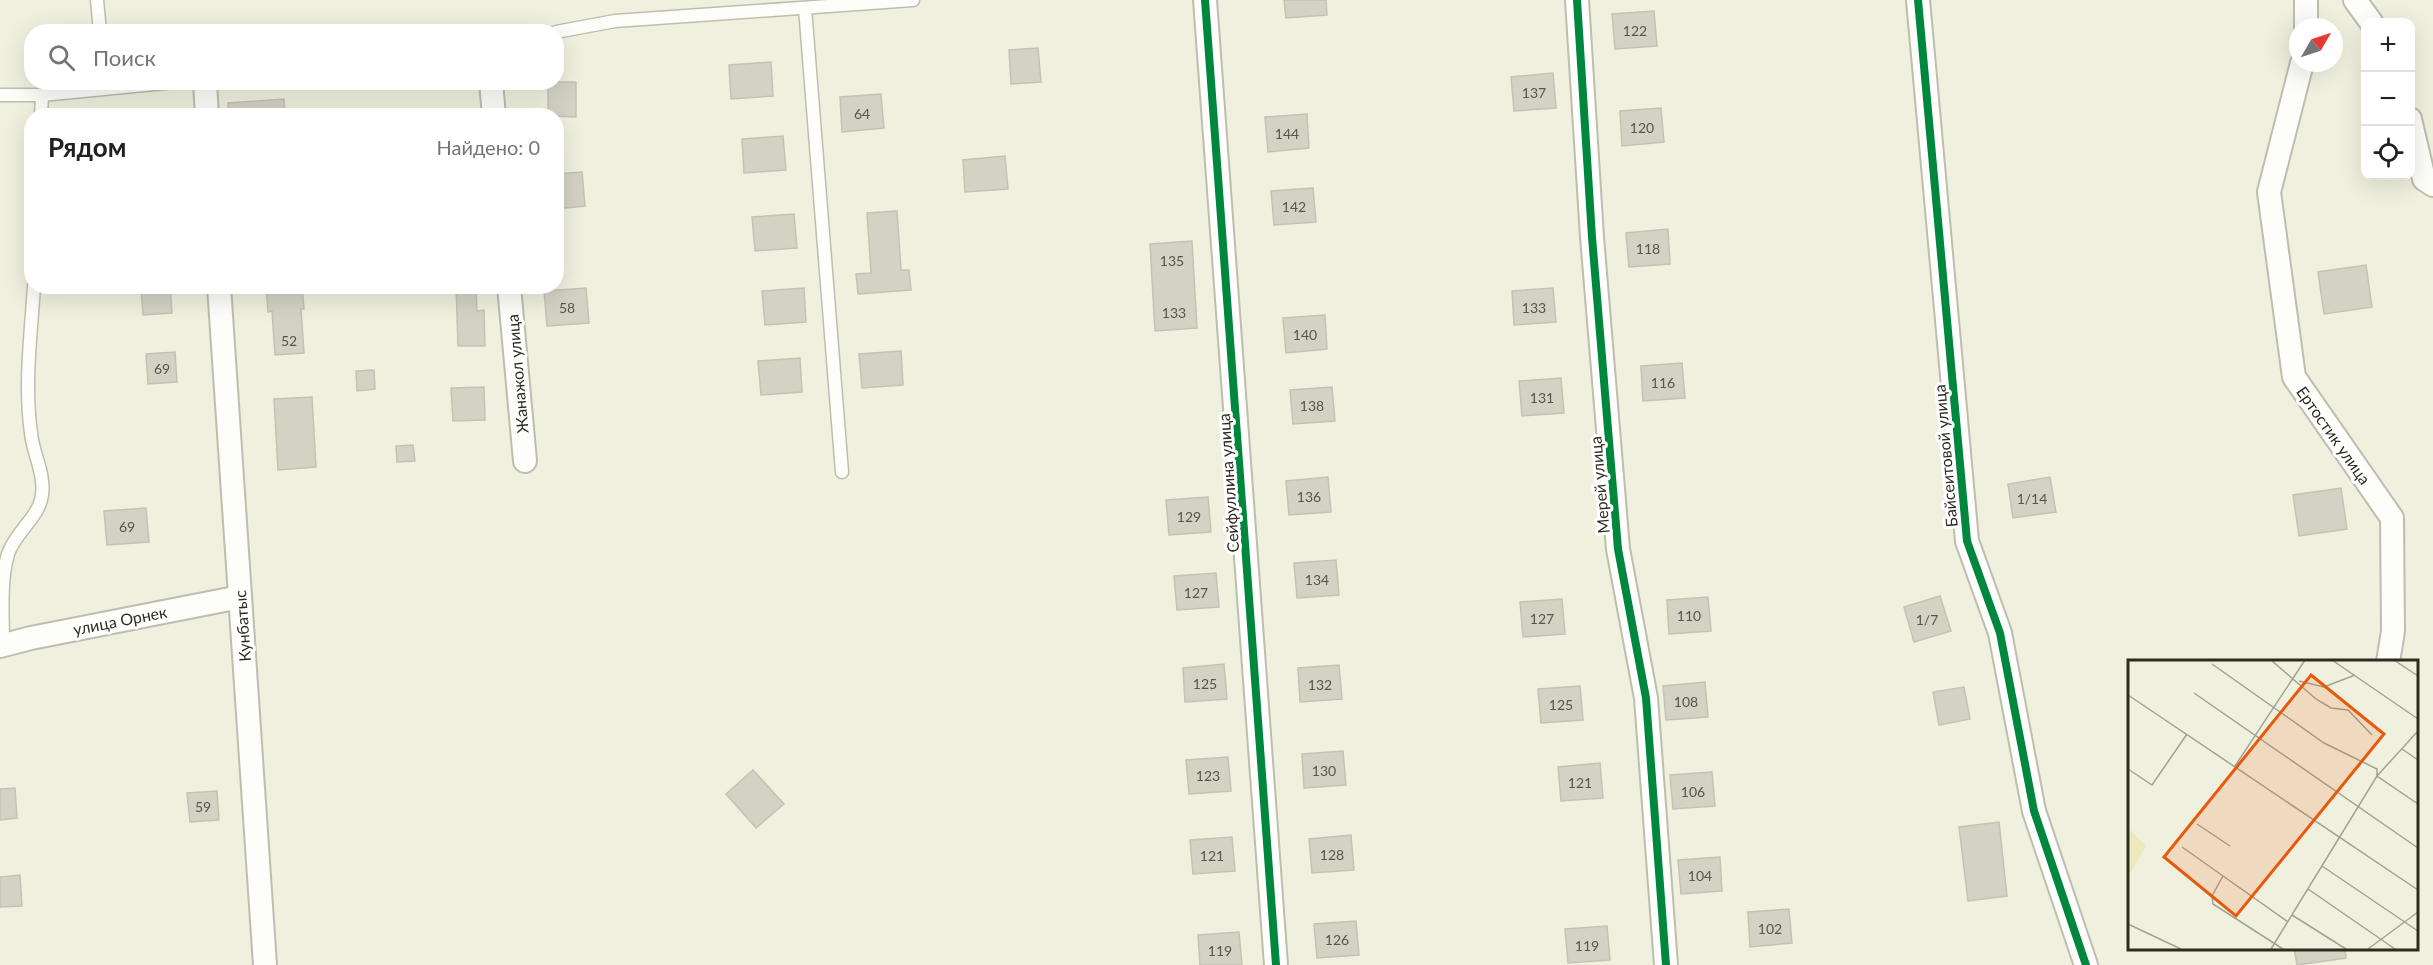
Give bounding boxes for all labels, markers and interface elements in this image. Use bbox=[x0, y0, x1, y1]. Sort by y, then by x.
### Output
north arrow bbox=[2289, 18, 2343, 72]
map controls bbox=[2361, 18, 2415, 180]
button: + bbox=[2361, 18, 2415, 72]
house number: 122 bbox=[1623, 22, 1647, 39]
search box bbox=[24, 24, 564, 90]
icon: search bbox=[45, 41, 78, 74]
text: Поиск bbox=[93, 44, 156, 71]
button: − bbox=[2361, 72, 2415, 126]
house number: 137 bbox=[1522, 84, 1546, 101]
house number: 64 bbox=[854, 105, 870, 122]
house number: 120 bbox=[1630, 119, 1654, 136]
house number: 144 bbox=[1275, 125, 1299, 142]
button: locate bbox=[2361, 126, 2415, 180]
text: Рядом bbox=[48, 131, 126, 163]
text: Найдено: 0 bbox=[437, 135, 540, 159]
house number: 142 bbox=[1282, 198, 1306, 215]
house number: 118 bbox=[1636, 240, 1660, 257]
house number: 135 bbox=[1160, 252, 1184, 269]
house number: 58 bbox=[559, 299, 575, 316]
house number: 133 bbox=[1522, 299, 1546, 316]
house number: 133 bbox=[1162, 304, 1186, 321]
street label: Жанажол улица bbox=[502, 314, 532, 434]
house number: 140 bbox=[1293, 326, 1317, 343]
house number: 52 bbox=[281, 332, 297, 349]
house number: 69 bbox=[154, 360, 170, 377]
house number: 116 bbox=[1651, 374, 1675, 391]
street label: Ертостик улица bbox=[2293, 382, 2375, 488]
street label: Байсеитовой улица bbox=[1929, 384, 1961, 528]
house number: 131 bbox=[1530, 389, 1554, 406]
house number: 138 bbox=[1300, 397, 1324, 414]
street label: Сейфуллина улица bbox=[1214, 413, 1242, 553]
street label: Мерей улица bbox=[1585, 436, 1613, 534]
house number: 136 bbox=[1297, 488, 1321, 505]
house number: 1/14 bbox=[2017, 490, 2047, 507]
house number: 129 bbox=[1177, 508, 1201, 525]
house number: 69 bbox=[119, 518, 135, 535]
house number: 134 bbox=[1305, 571, 1329, 588]
house number: 127 bbox=[1184, 584, 1208, 601]
street label: Кунбатыс bbox=[230, 589, 254, 662]
street label: улица Орнек bbox=[71, 601, 169, 638]
house number: 110 bbox=[1677, 607, 1701, 624]
house number: 127 bbox=[1530, 610, 1554, 627]
house number: 1/7 bbox=[1916, 611, 1938, 628]
inset map bbox=[2128, 660, 2418, 950]
house number: 125 bbox=[1193, 675, 1217, 692]
house number: 132 bbox=[1308, 676, 1332, 693]
house number: 108 bbox=[1674, 693, 1698, 710]
house number: 125 bbox=[1549, 696, 1573, 713]
house number: 130 bbox=[1312, 762, 1336, 779]
house number: 123 bbox=[1196, 767, 1220, 784]
house number: 121 bbox=[1568, 774, 1592, 791]
house number: 106 bbox=[1681, 783, 1705, 800]
house number: 59 bbox=[195, 798, 211, 815]
house number: 128 bbox=[1320, 846, 1344, 863]
house number: 121 bbox=[1200, 847, 1224, 864]
house number: 104 bbox=[1688, 867, 1712, 884]
house number: 102 bbox=[1758, 920, 1782, 937]
house number: 126 bbox=[1325, 931, 1349, 948]
house number: 119 bbox=[1575, 937, 1599, 954]
house number: 119 bbox=[1208, 942, 1232, 959]

